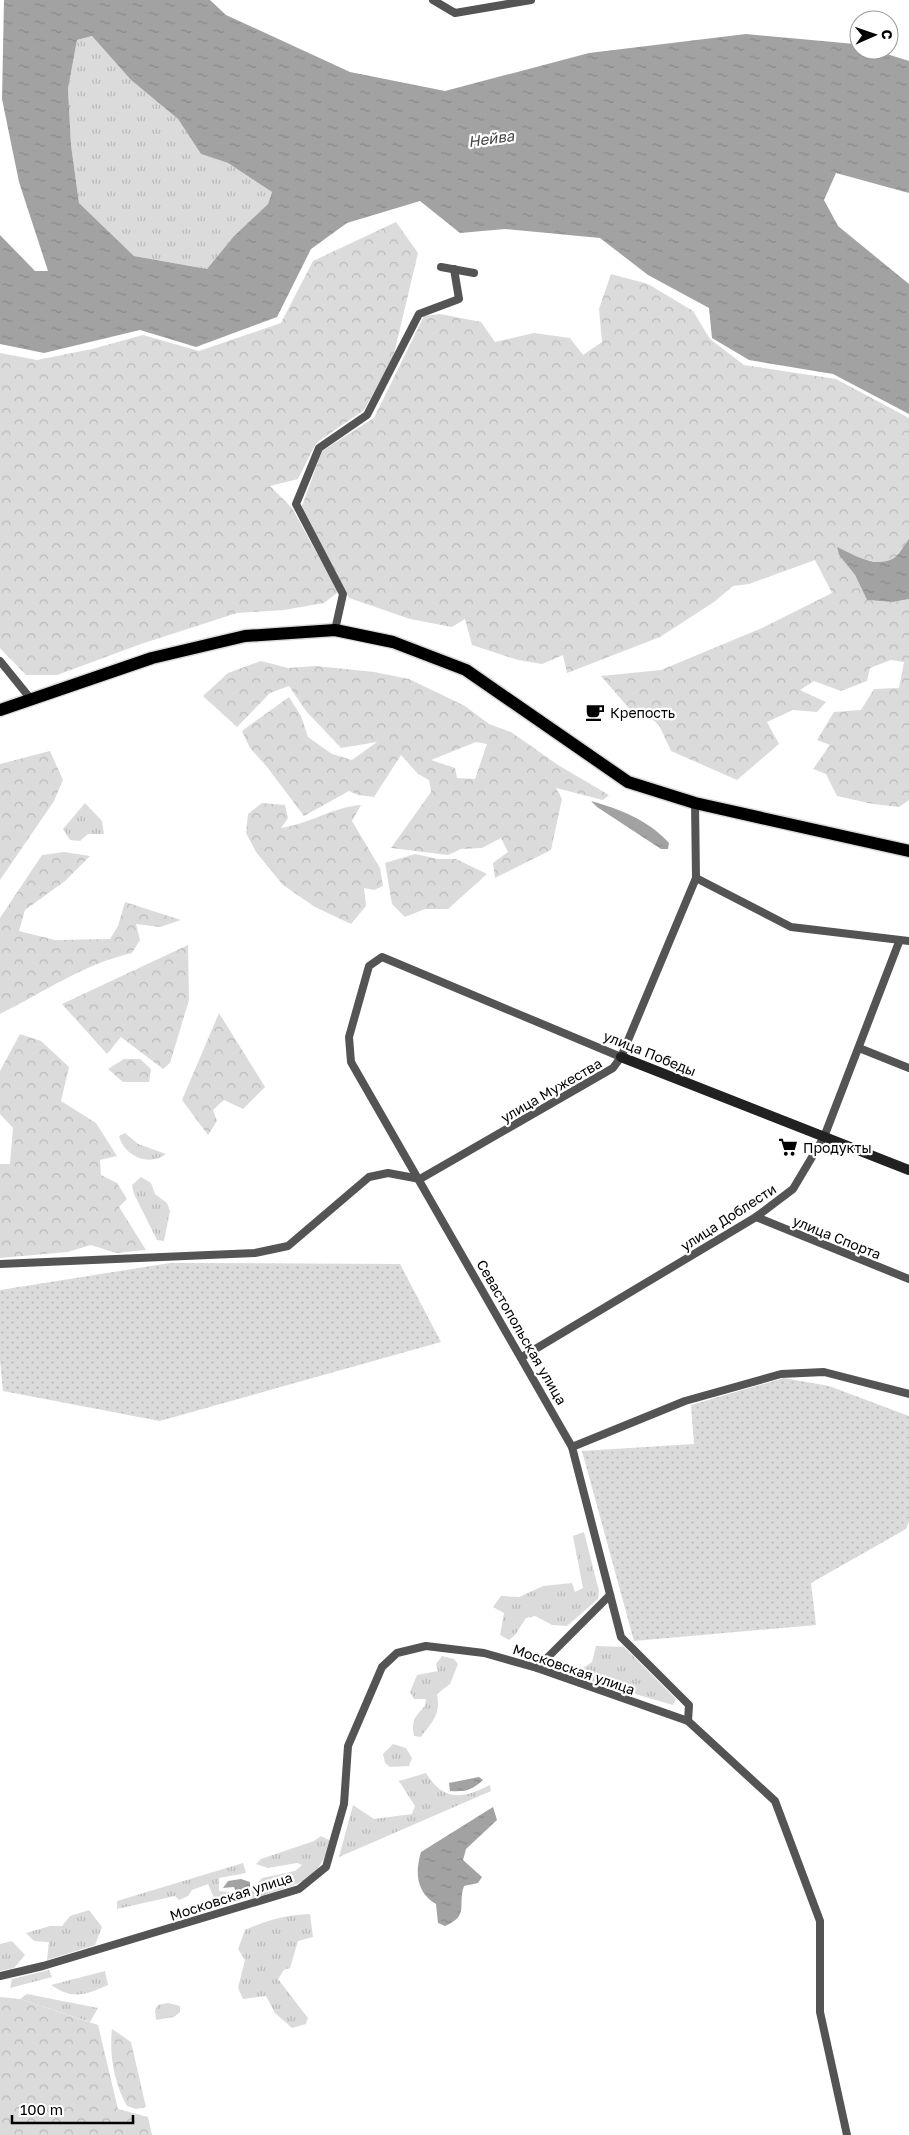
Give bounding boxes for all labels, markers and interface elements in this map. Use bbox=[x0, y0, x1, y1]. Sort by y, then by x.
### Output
north arrow bbox=[849, 10, 899, 60]
text: С bbox=[879, 29, 896, 40]
water label: Нейва bbox=[467, 126, 516, 150]
cafe icon: Крепость bbox=[584, 701, 606, 723]
place label: Крепость bbox=[610, 704, 675, 721]
street label: улица Победы bbox=[601, 1027, 699, 1079]
street label: улица Мужества bbox=[497, 1054, 605, 1126]
supermarket icon: Продукты bbox=[777, 1136, 799, 1158]
place label: Продукты bbox=[803, 1139, 872, 1156]
street label: улица Доблести bbox=[677, 1180, 779, 1254]
street label: улица Спорта bbox=[790, 1212, 884, 1262]
street label: Севастопольская улица bbox=[474, 1257, 570, 1407]
street label: Московская улица bbox=[511, 1640, 637, 1698]
street label: Московская улица bbox=[167, 1868, 295, 1924]
scale bar bbox=[12, 2092, 134, 2124]
text: 100 m bbox=[20, 2100, 63, 2118]

